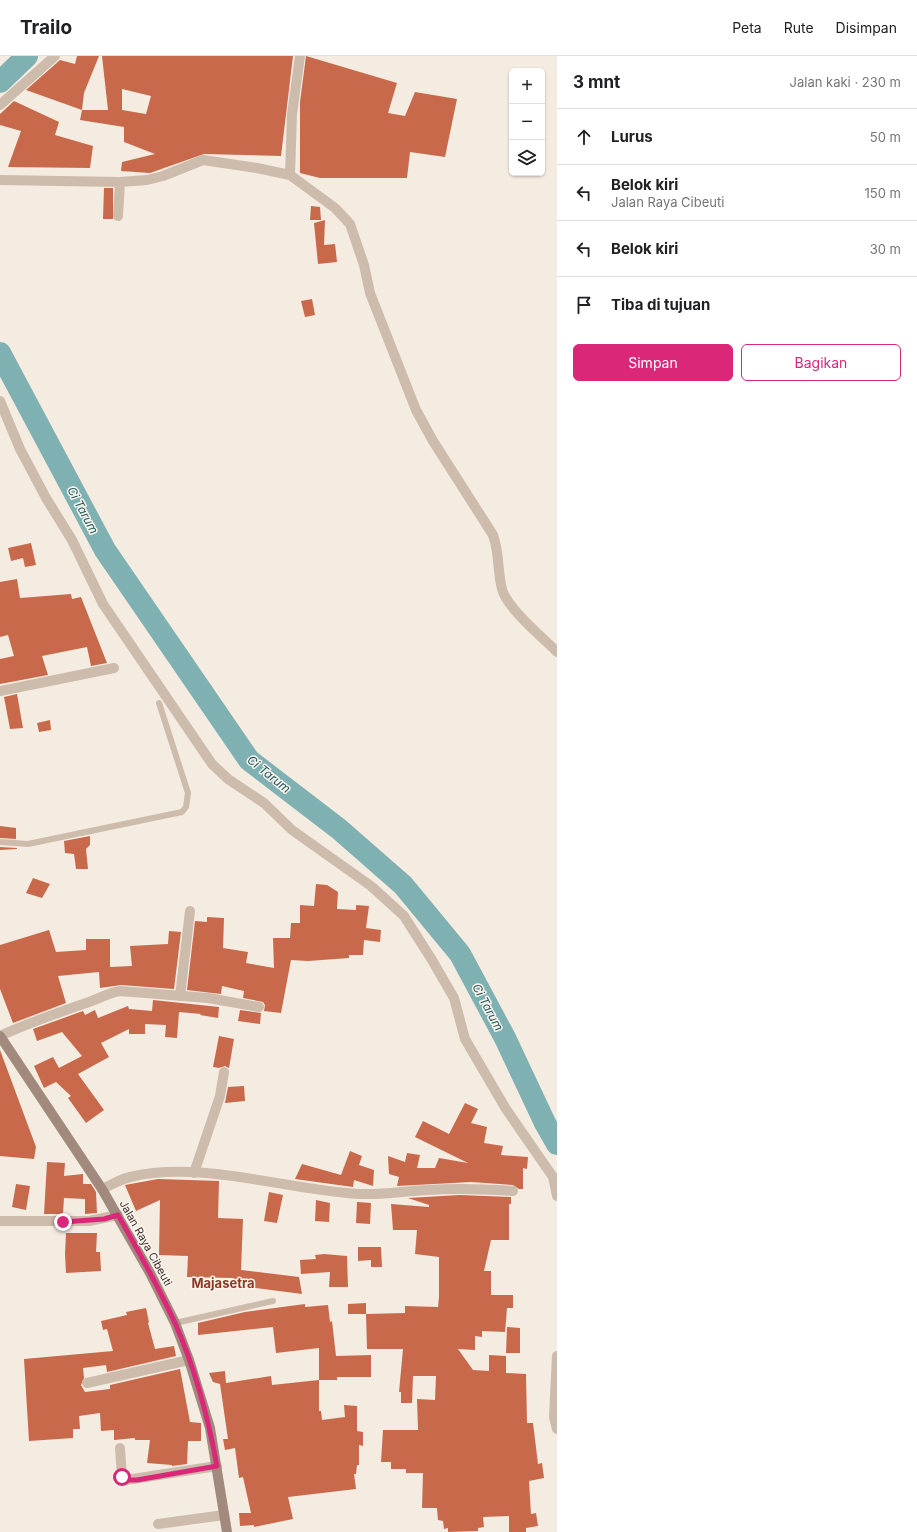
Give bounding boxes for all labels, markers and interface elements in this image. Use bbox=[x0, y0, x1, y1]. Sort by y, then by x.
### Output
text: Trailo bbox=[20, 16, 72, 39]
text: Peta bbox=[732, 19, 762, 36]
text: Rute bbox=[784, 19, 814, 36]
text: Disimpan bbox=[836, 19, 897, 36]
map controls bbox=[509, 68, 545, 176]
button: + bbox=[509, 68, 545, 104]
text: 3 mnt bbox=[573, 72, 620, 92]
text: Jalan kaki · 230 m bbox=[790, 74, 901, 90]
button: − bbox=[509, 104, 545, 140]
icon: ahead bbox=[573, 126, 595, 148]
text: Lurus bbox=[611, 127, 653, 146]
text: 50 m bbox=[870, 129, 901, 145]
button: layers bbox=[509, 140, 545, 176]
text: Belok kiri bbox=[611, 175, 678, 194]
icon: left bbox=[573, 182, 595, 204]
text: 150 m bbox=[865, 185, 901, 201]
text: Jalan Raya Cibeuti bbox=[611, 194, 724, 210]
icon: left bbox=[573, 238, 595, 260]
text: Belok kiri bbox=[611, 239, 678, 258]
text: 30 m bbox=[870, 241, 901, 257]
icon: arrive bbox=[573, 294, 595, 316]
text: Tiba di tujuan bbox=[611, 295, 710, 314]
button: Simpan bbox=[573, 344, 733, 381]
button: Bagikan bbox=[741, 344, 901, 381]
water label: Ci Tarum bbox=[64, 484, 102, 537]
water label: Ci Tarum bbox=[244, 752, 294, 796]
water label: Ci Tarum bbox=[469, 981, 507, 1034]
street label: Jalan Raya Cibeuti bbox=[117, 1198, 175, 1288]
route end bbox=[54, 1213, 72, 1231]
district label: Majasetra bbox=[191, 1275, 255, 1291]
route start bbox=[113, 1468, 131, 1486]

